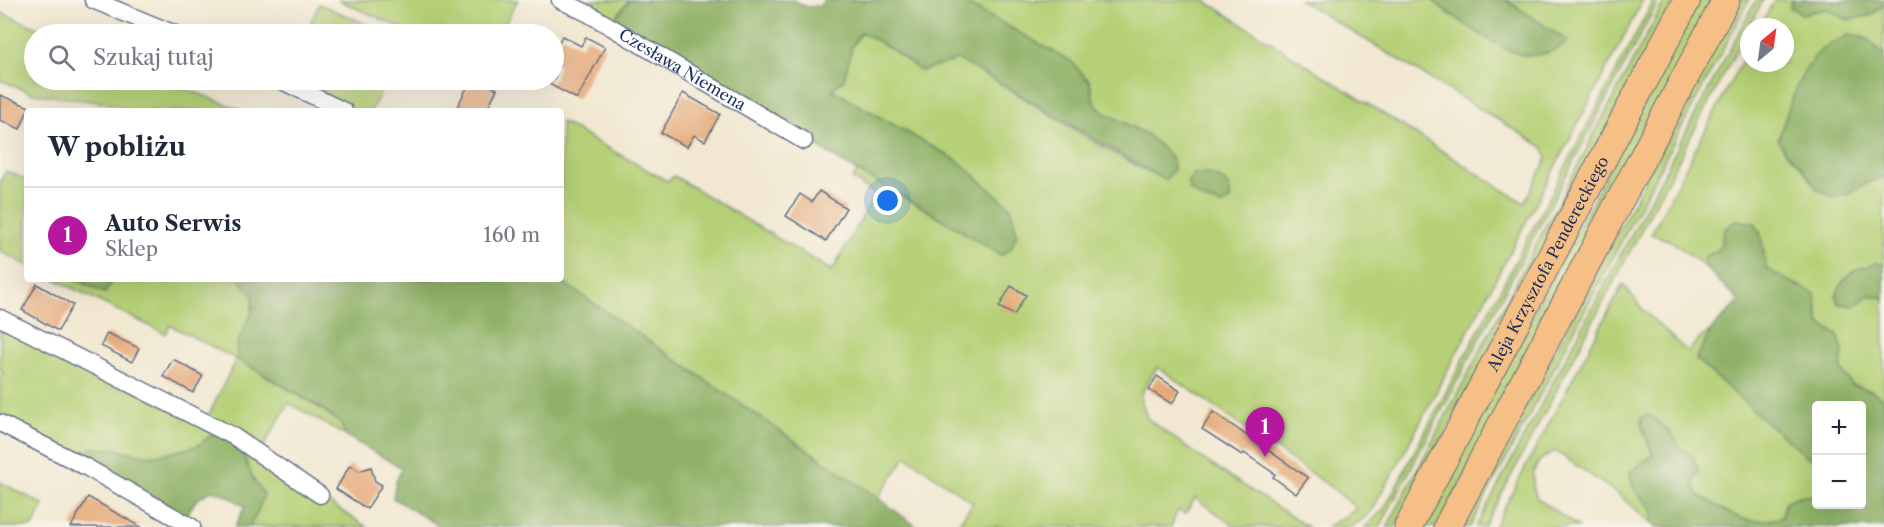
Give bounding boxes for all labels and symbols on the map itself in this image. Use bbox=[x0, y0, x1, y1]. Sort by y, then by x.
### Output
north arrow bbox=[1740, 18, 1794, 72]
street label: Czesława Niemena bbox=[616, 24, 750, 115]
street label: Aleja Krzysztofa Pendereckiego bbox=[1482, 152, 1613, 376]
your location bbox=[873, 186, 902, 215]
pin: 1 bbox=[1246, 408, 1284, 457]

